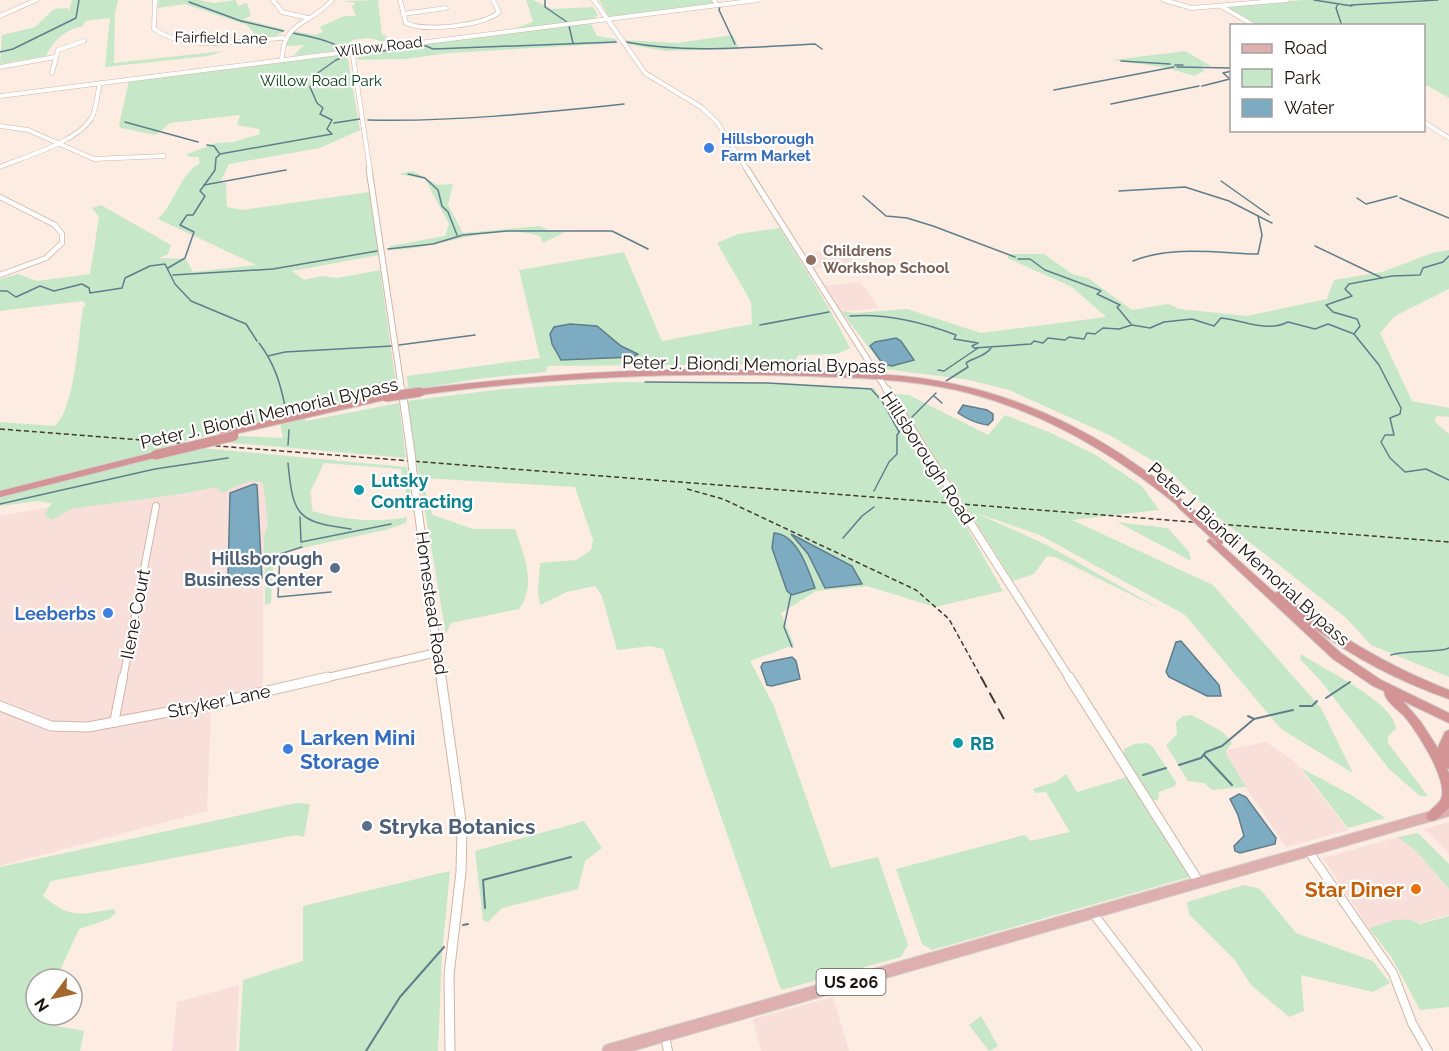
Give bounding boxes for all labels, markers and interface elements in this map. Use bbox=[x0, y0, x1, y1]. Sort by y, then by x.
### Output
legend bbox=[1230, 24, 1425, 132]
street label: Fairfield Lane bbox=[175, 28, 268, 48]
street label: Willow Road bbox=[335, 33, 423, 61]
text: Road bbox=[1284, 37, 1327, 58]
text: Park bbox=[1284, 67, 1321, 88]
park label: Willow Road Park bbox=[260, 72, 382, 90]
text: Water bbox=[1284, 97, 1335, 118]
place label: Hillsborough Farm Market bbox=[721, 130, 814, 165]
marker: Hillsborough Farm Market bbox=[702, 141, 716, 155]
place label: Childrens Workshop School bbox=[823, 242, 950, 277]
marker: Childrens Workshop School bbox=[804, 253, 818, 267]
street label: Peter J. Biondi Memorial Bypass bbox=[622, 351, 886, 377]
street label: Peter J. Biondi Memorial Bypass bbox=[138, 373, 400, 453]
street label: Hillsborough Road bbox=[877, 388, 979, 528]
street label: Peter J. Biondi Memorial Bypass bbox=[1144, 458, 1354, 650]
place label: Lutsky Contracting bbox=[371, 470, 473, 512]
marker: Lutsky Contracting bbox=[352, 483, 366, 497]
street label: Homestead Road bbox=[412, 530, 452, 676]
place label: Hillsborough Business Center bbox=[184, 548, 323, 590]
marker: Hillsborough Business Center bbox=[328, 561, 342, 575]
street label: Ilene Court bbox=[116, 567, 154, 661]
place label: Leeberbs bbox=[15, 603, 96, 624]
marker: Leeberbs bbox=[101, 606, 115, 620]
street label: Stryker Lane bbox=[166, 680, 273, 722]
place label: Larken Mini Storage bbox=[300, 725, 415, 774]
place label: RB bbox=[970, 733, 994, 754]
marker: RB bbox=[951, 736, 965, 750]
marker: Larken Mini Storage bbox=[281, 742, 295, 756]
place label: Stryka Botanics bbox=[379, 814, 535, 839]
marker: Stryka Botanics bbox=[360, 819, 374, 833]
place label: Star Diner bbox=[1305, 877, 1404, 902]
marker: Star Diner bbox=[1409, 882, 1423, 896]
north arrow bbox=[24, 967, 84, 1027]
road number: US 206 bbox=[816, 969, 886, 995]
text: N bbox=[31, 995, 53, 1015]

